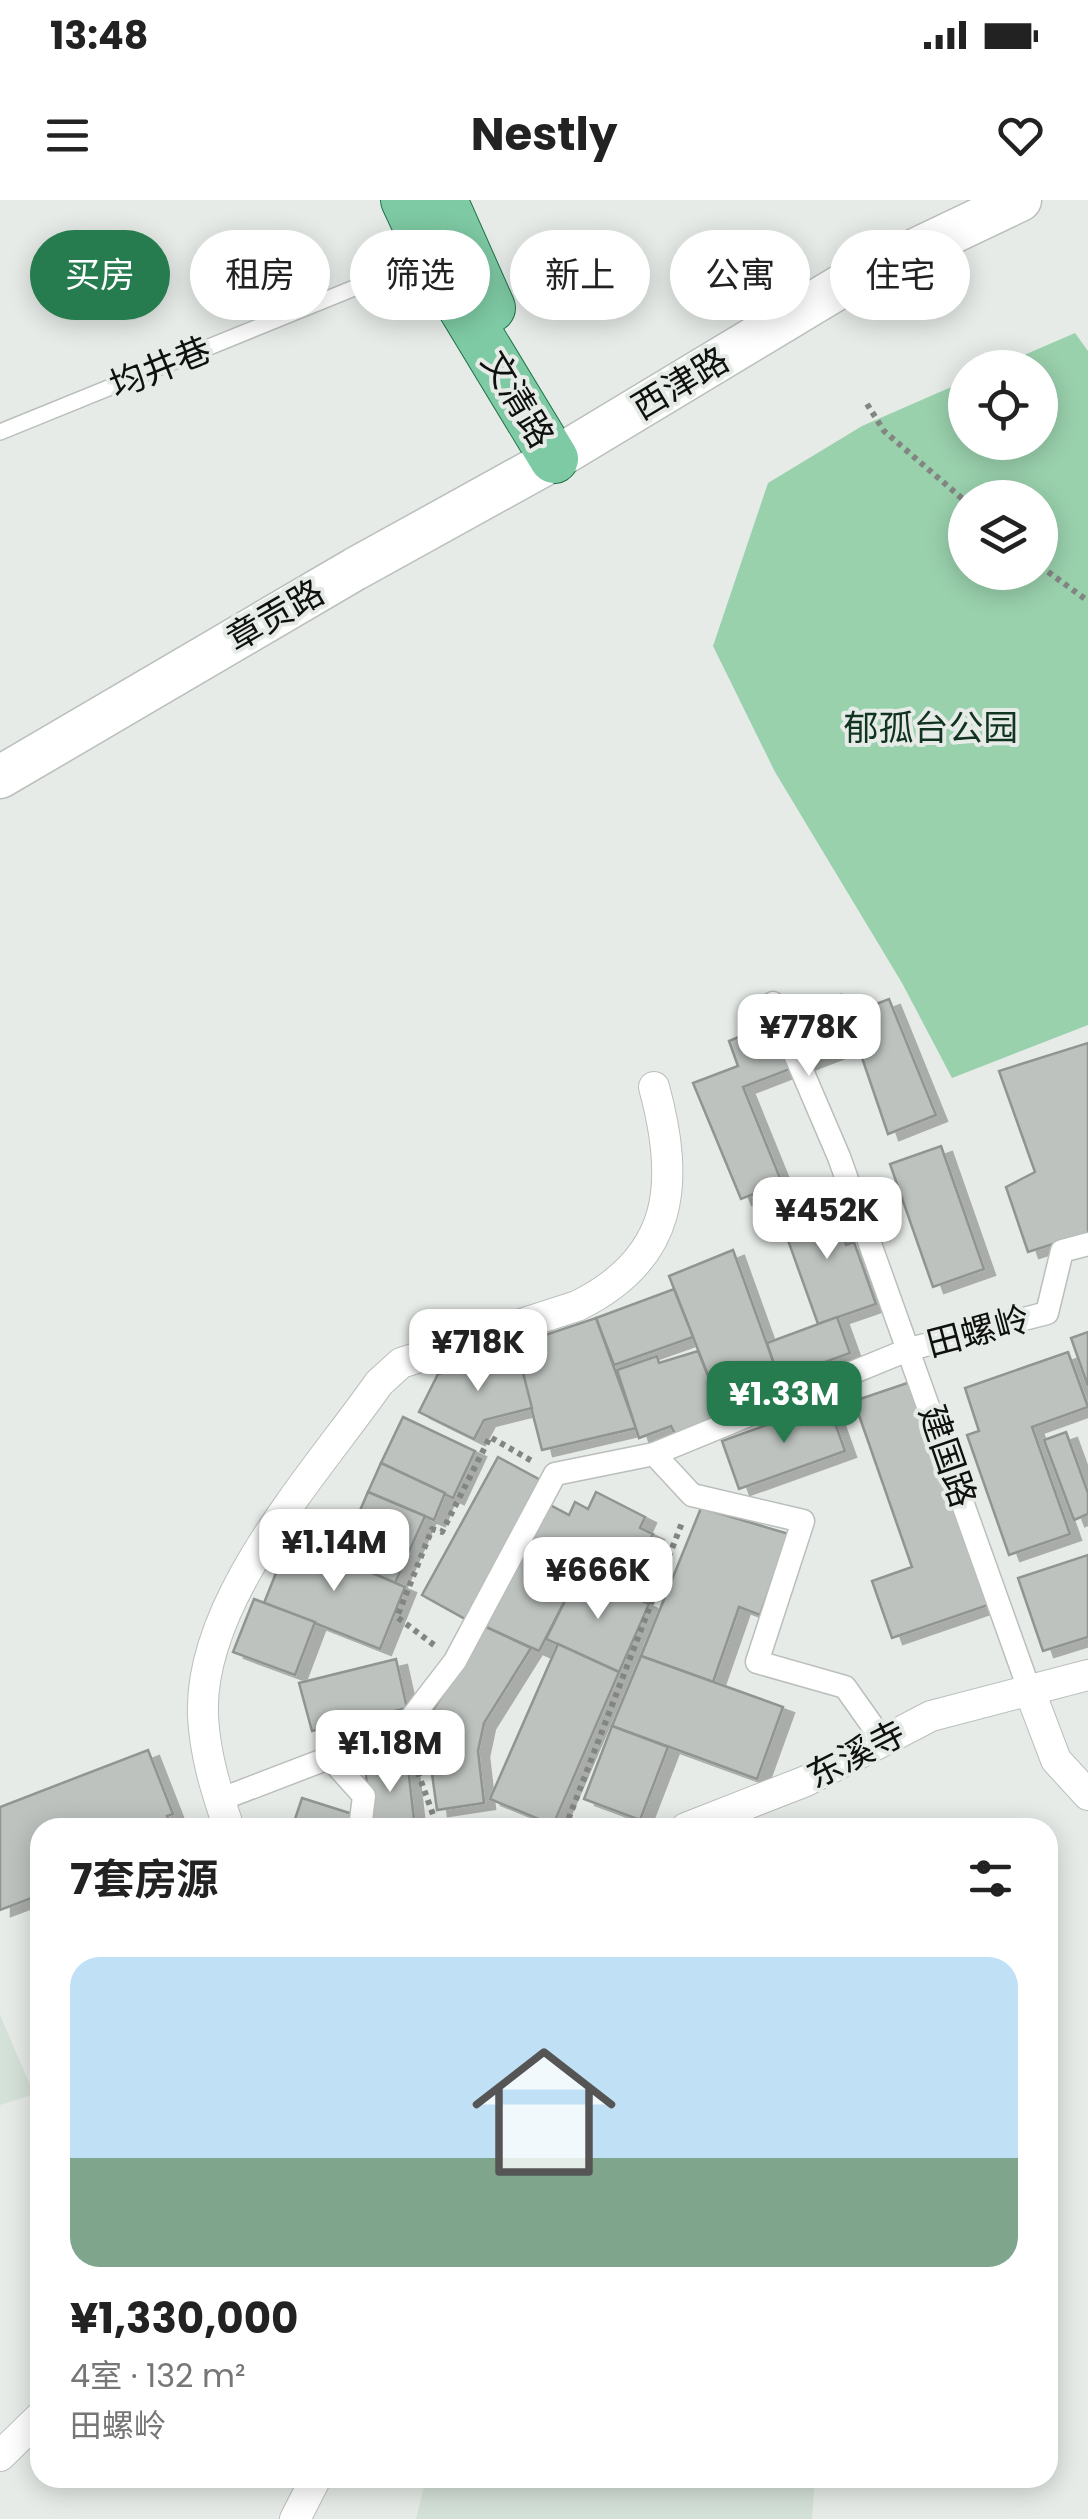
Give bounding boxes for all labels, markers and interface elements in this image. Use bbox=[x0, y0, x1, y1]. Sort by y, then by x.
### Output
text: 13:48 bbox=[50, 9, 148, 62]
text: Nestly bbox=[471, 103, 617, 166]
icon: menu bbox=[40, 108, 95, 163]
icon: heart bbox=[993, 108, 1048, 163]
chip: 买房 bbox=[30, 230, 170, 320]
chip: 租房 bbox=[190, 230, 330, 320]
chip: 筛选 bbox=[350, 230, 490, 320]
chip: 新上 bbox=[510, 230, 650, 320]
chip: 公寓 bbox=[670, 230, 810, 320]
chip: 住宅 bbox=[830, 230, 970, 320]
street label: 均井巷 bbox=[102, 325, 218, 409]
street label: 西津路 bbox=[622, 335, 738, 431]
street label: 文清路 bbox=[470, 341, 566, 457]
map controls bbox=[948, 350, 1058, 590]
button: locate bbox=[948, 350, 1058, 460]
button: layers bbox=[948, 480, 1058, 590]
street label: 章贡路 bbox=[217, 568, 333, 662]
park label: 郁孤台公园 bbox=[843, 703, 1019, 752]
pin: ¥778K bbox=[739, 994, 879, 1079]
text: ¥778K bbox=[760, 1004, 858, 1049]
pin: ¥452K bbox=[757, 1177, 897, 1262]
text: ¥452K bbox=[775, 1187, 879, 1232]
street label: 田螺岭 bbox=[921, 1294, 1035, 1368]
pin: ¥718K bbox=[408, 1309, 548, 1394]
text: ¥718K bbox=[431, 1319, 525, 1364]
pin: ¥1.33M bbox=[703, 1361, 865, 1446]
text: ¥1.33M bbox=[729, 1371, 839, 1416]
street label: 建国路 bbox=[908, 1398, 988, 1514]
pin: ¥1.14M bbox=[253, 1509, 415, 1594]
text: ¥1.14M bbox=[281, 1519, 387, 1564]
pin: ¥666K bbox=[528, 1537, 668, 1622]
text: ¥666K bbox=[546, 1547, 650, 1592]
street label: 东溪寺 bbox=[798, 1708, 914, 1800]
pin: ¥1.18M bbox=[309, 1710, 471, 1795]
text: ¥1.18M bbox=[338, 1720, 442, 1765]
text: 7套房源 bbox=[70, 1850, 218, 1909]
icon: filters bbox=[963, 1851, 1018, 1906]
icon: home bbox=[454, 2022, 634, 2202]
text: ¥1,330,000 bbox=[70, 2289, 298, 2348]
text: 4室 · 132 m² bbox=[70, 2353, 246, 2398]
text: 田螺岭 bbox=[70, 2403, 166, 2448]

